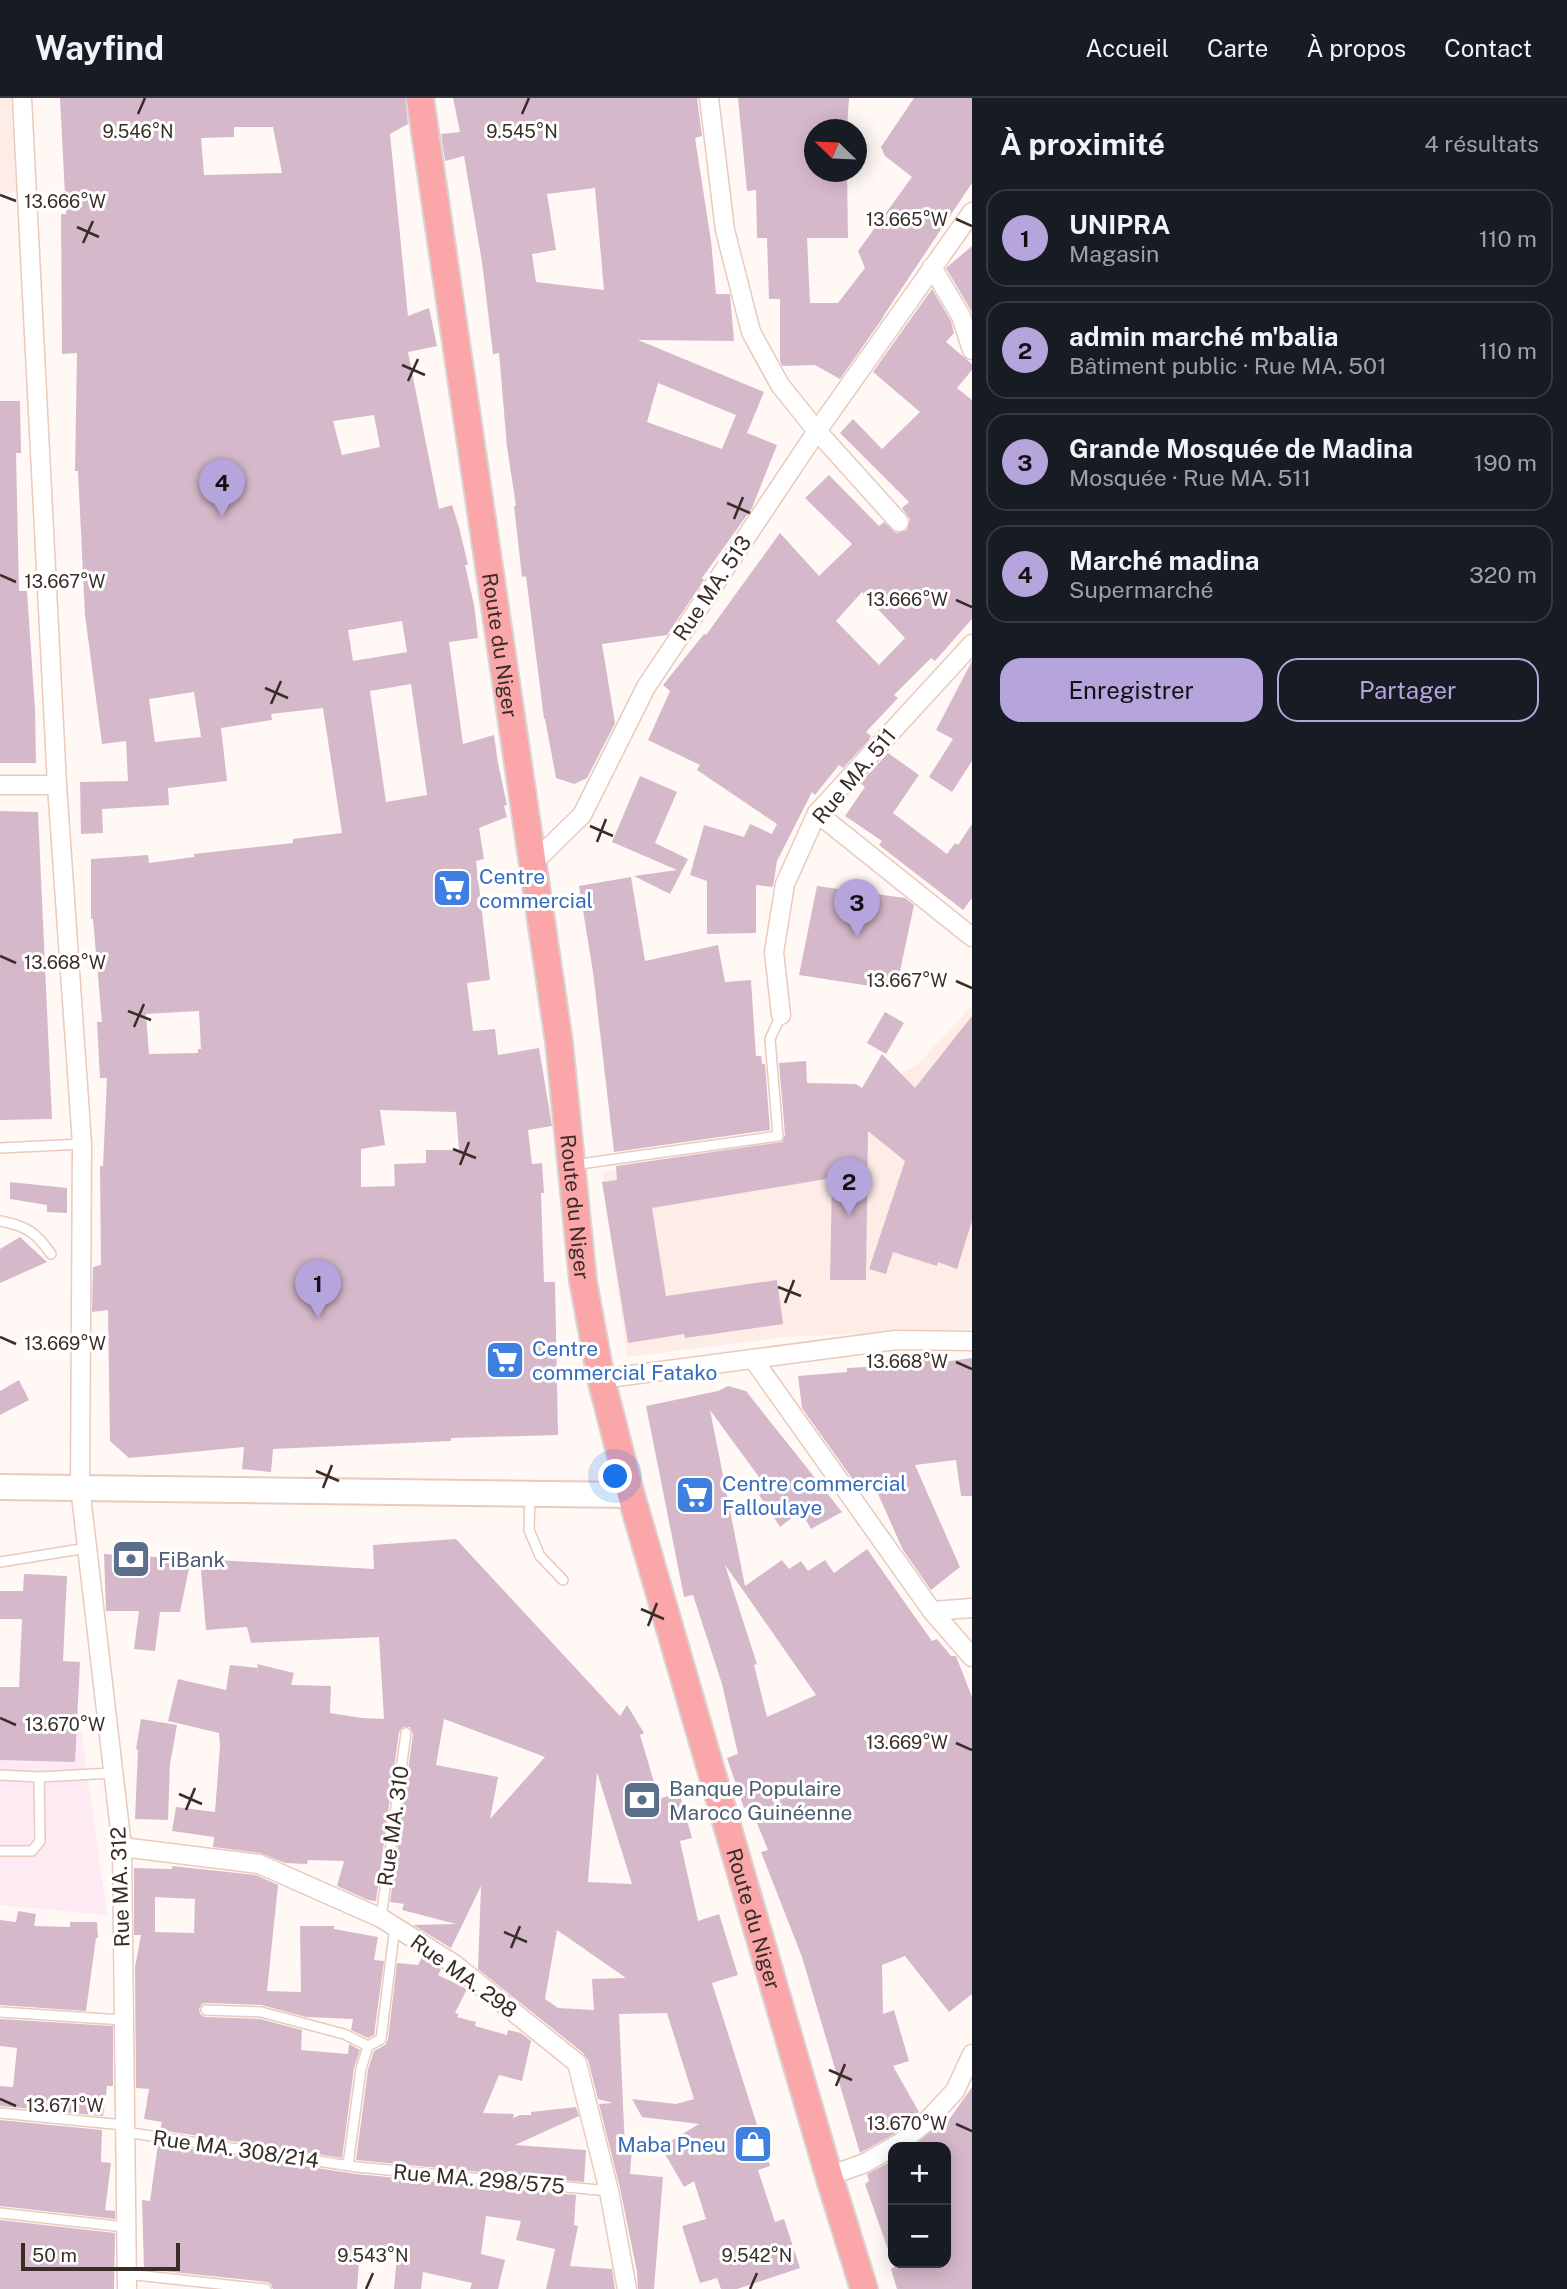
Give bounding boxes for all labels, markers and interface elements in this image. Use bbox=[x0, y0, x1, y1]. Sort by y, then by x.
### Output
text: Wayfind bbox=[35, 29, 164, 67]
text: Accueil bbox=[1086, 34, 1169, 62]
text: Carte bbox=[1207, 34, 1268, 62]
text: À propos bbox=[1306, 34, 1406, 62]
text: Contact bbox=[1444, 34, 1532, 62]
north arrow bbox=[804, 119, 867, 182]
text: 9.546°N bbox=[102, 121, 174, 142]
text: 9.545°N bbox=[486, 121, 558, 142]
text: À proximité bbox=[1000, 126, 1165, 162]
text: 4 résultats bbox=[1424, 130, 1539, 157]
text: 13.666°W bbox=[24, 191, 106, 212]
text: 13.665°W bbox=[866, 209, 948, 230]
text: UNIPRA bbox=[1069, 209, 1170, 240]
text: 1 bbox=[1020, 225, 1030, 252]
text: 110 m bbox=[1479, 225, 1537, 252]
text: Magasin bbox=[1069, 240, 1159, 267]
text: admin marché m'balia bbox=[1069, 321, 1339, 352]
text: 2 bbox=[1018, 337, 1032, 364]
text: 110 m bbox=[1479, 337, 1537, 364]
text: Bâtiment public · Rue MA. 501 bbox=[1069, 352, 1387, 379]
text: Grande Mosquée de Madina bbox=[1069, 433, 1413, 464]
text: 3 bbox=[1017, 449, 1033, 476]
text: 190 m bbox=[1474, 449, 1537, 476]
pin: 4 bbox=[199, 459, 245, 517]
text: Mosquée · Rue MA. 511 bbox=[1069, 464, 1311, 491]
street label: Rue MA. 513 bbox=[668, 531, 756, 645]
text: Marché madina bbox=[1069, 545, 1259, 576]
text: 4 bbox=[1017, 561, 1033, 588]
text: 320 m bbox=[1469, 561, 1537, 588]
text: 13.667°W bbox=[25, 571, 106, 592]
street label: Route du Niger bbox=[478, 571, 524, 719]
text: Supermarché bbox=[1069, 576, 1214, 603]
text: 13.666°W bbox=[866, 589, 948, 610]
button: Enregistrer bbox=[1000, 658, 1263, 722]
button: Partager bbox=[1277, 658, 1539, 722]
street label: Rue MA. 511 bbox=[807, 723, 901, 829]
place label: Centre commercial bbox=[479, 864, 593, 913]
supermarket icon: Centre commercial bbox=[431, 867, 473, 909]
pin: 3 bbox=[834, 879, 880, 937]
text: 13.668°W bbox=[24, 952, 106, 973]
text: 13.667°W bbox=[867, 970, 948, 991]
street label: Route du Niger bbox=[556, 1133, 595, 1281]
pin: 2 bbox=[826, 1158, 872, 1216]
pin: 1 bbox=[295, 1260, 341, 1318]
text: 13.669°W bbox=[24, 1333, 106, 1354]
place label: Centre commercial Fatako bbox=[532, 1336, 717, 1385]
supermarket icon: Centre commercial Fatako bbox=[484, 1339, 526, 1381]
text: 13.668°W bbox=[866, 1351, 948, 1372]
your location bbox=[598, 1459, 632, 1493]
place label: Centre commercial Falloulaye bbox=[722, 1471, 907, 1520]
supermarket icon: Centre commercial Falloulaye bbox=[674, 1474, 716, 1516]
bank icon: FiBank bbox=[110, 1538, 152, 1580]
place label: FiBank bbox=[158, 1547, 225, 1572]
text: 13.670°W bbox=[25, 1714, 105, 1735]
text: 13.669°W bbox=[866, 1732, 948, 1753]
street label: Rue MA. 310 bbox=[372, 1764, 414, 1888]
place label: Banque Populaire Maroco Guinéenne bbox=[669, 1776, 852, 1825]
bank icon: Banque Populaire Maroco Guinéenne bbox=[621, 1779, 663, 1821]
street label: Rue MA. 312 bbox=[105, 1826, 135, 1948]
street label: Route du Niger bbox=[722, 1845, 787, 1992]
street label: Rue MA. 298 bbox=[406, 1929, 522, 2023]
text: 13.671°W bbox=[26, 2095, 104, 2116]
text: 13.670°W bbox=[867, 2113, 947, 2134]
shop icon: Maba Pneu bbox=[732, 2123, 774, 2165]
street label: Rue MA. 308/214 bbox=[151, 2125, 321, 2173]
place label: Maba Pneu bbox=[617, 2132, 726, 2157]
map controls bbox=[888, 2142, 951, 2268]
button: + bbox=[888, 2142, 951, 2205]
street label: Rue MA. 298/575 bbox=[392, 2159, 566, 2199]
button: − bbox=[888, 2205, 951, 2268]
scale bar bbox=[21, 2240, 180, 2272]
text: 50 m bbox=[32, 2244, 77, 2266]
text: 9.543°N bbox=[337, 2245, 409, 2266]
text: 9.542°N bbox=[722, 2245, 792, 2266]

